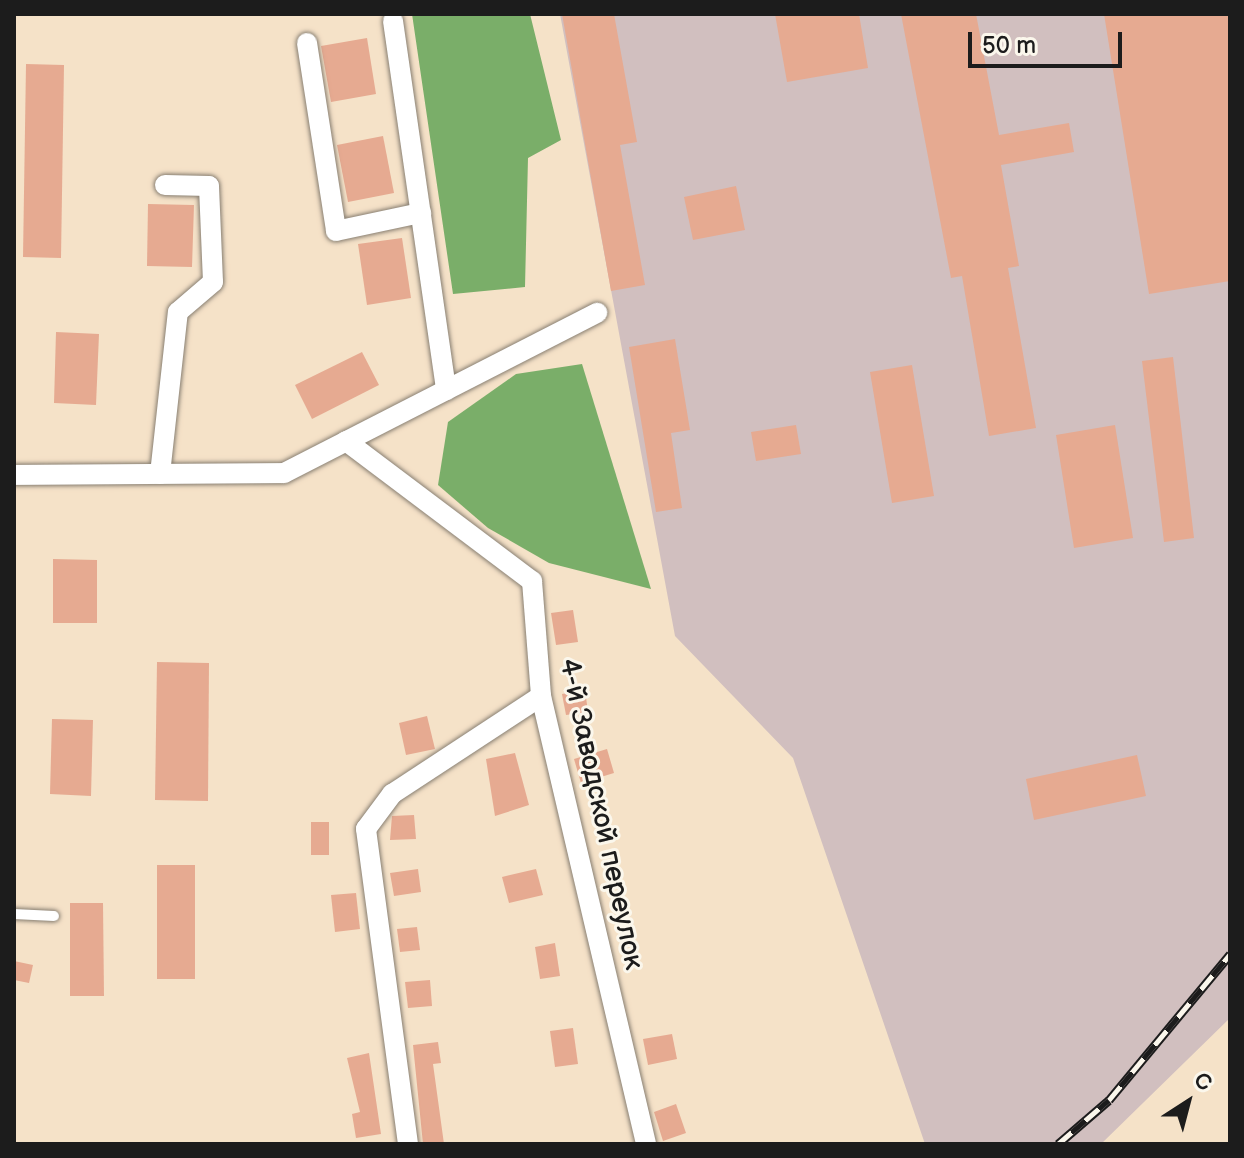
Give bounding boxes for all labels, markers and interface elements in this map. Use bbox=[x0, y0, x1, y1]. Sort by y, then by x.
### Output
scale bar bbox=[972, 16, 1126, 66]
text: 50 m bbox=[982, 31, 1036, 60]
street label: 4-й Заводской переулок bbox=[552, 655, 650, 973]
north arrow bbox=[1148, 1062, 1228, 1142]
text: С bbox=[1188, 1067, 1217, 1098]

